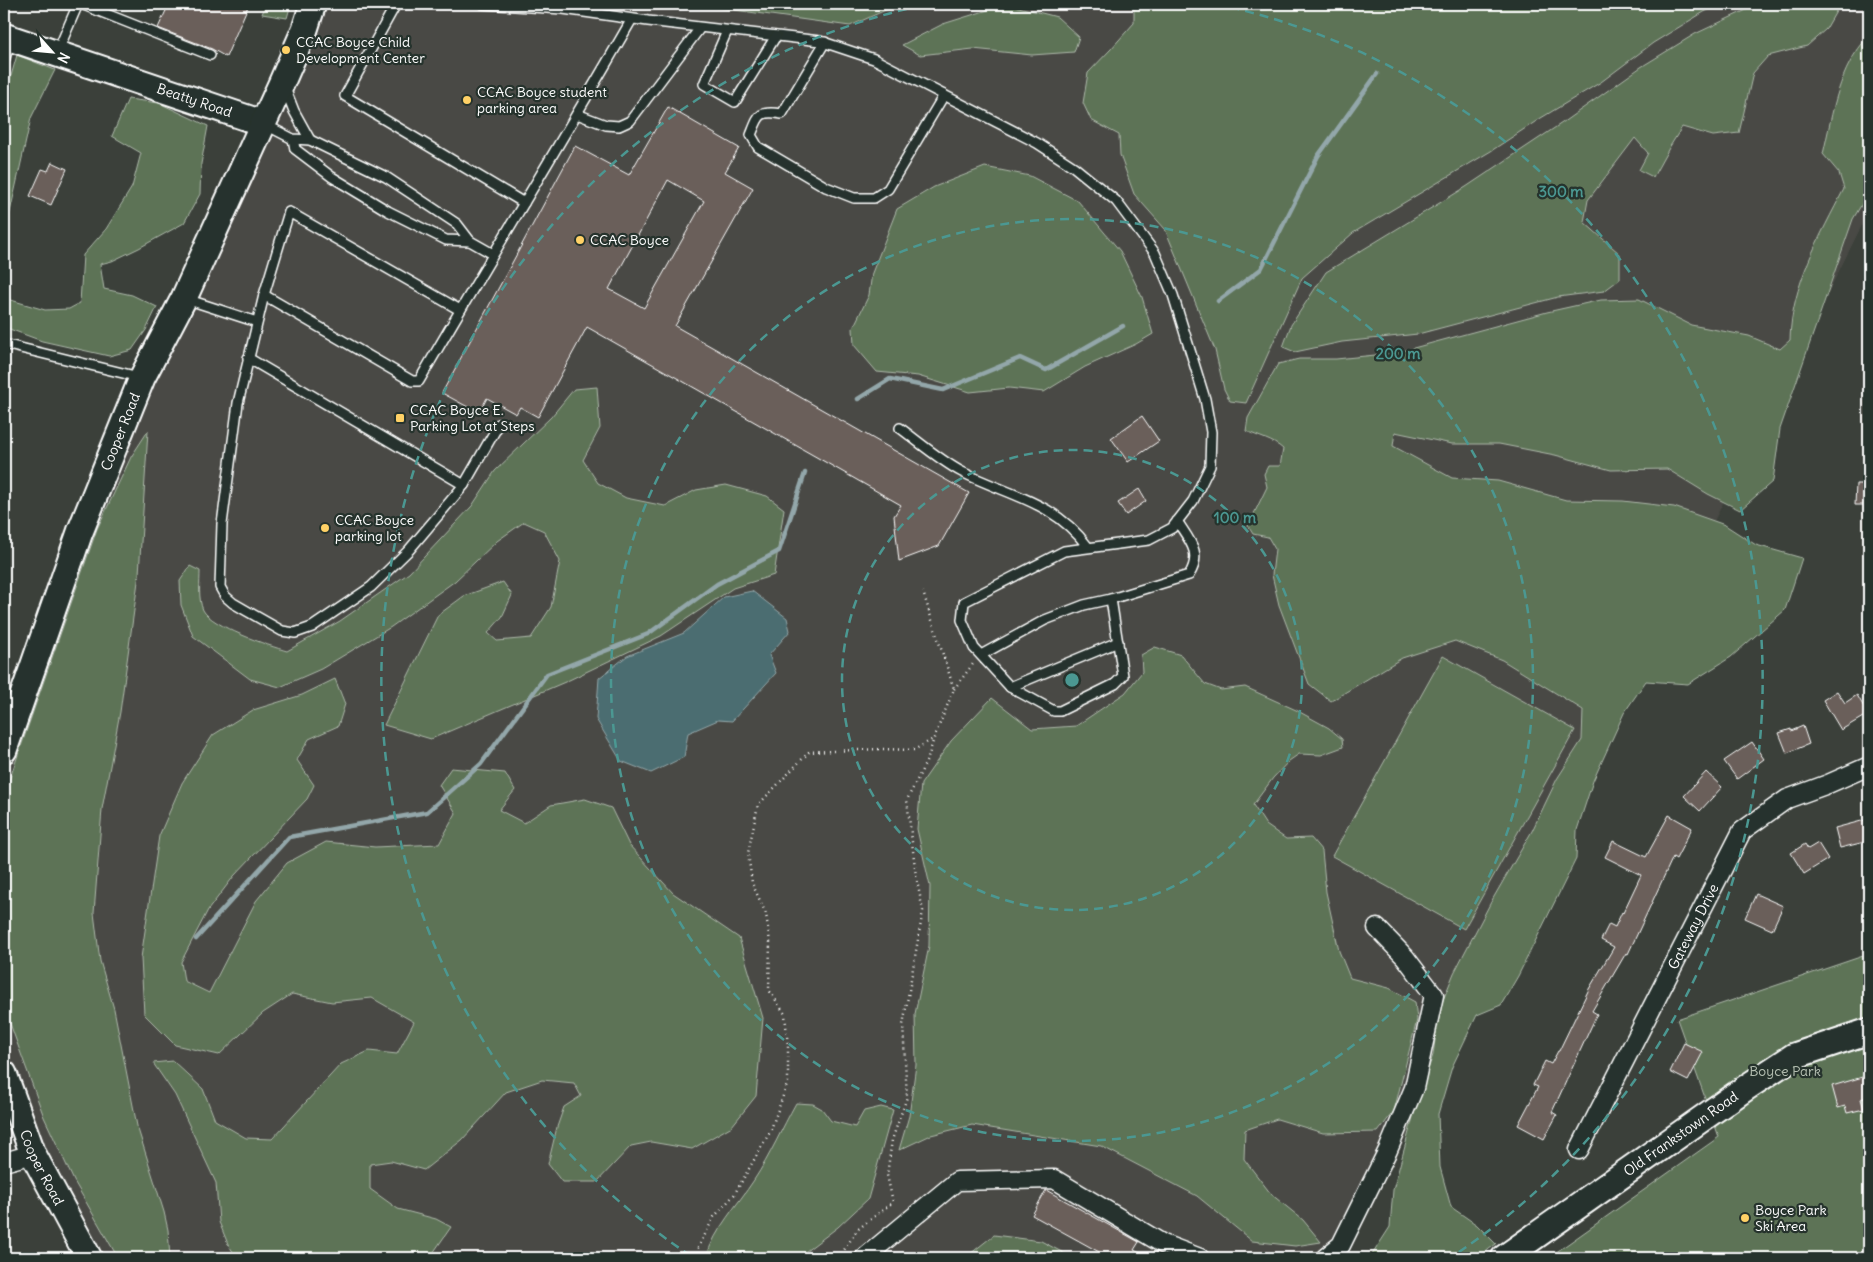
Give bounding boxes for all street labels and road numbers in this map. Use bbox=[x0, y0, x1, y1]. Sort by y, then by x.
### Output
street label: Beatty Road bbox=[154, 79, 234, 121]
street label: Cooper Road bbox=[97, 390, 144, 473]
street label: Gateway Drive bbox=[1664, 881, 1723, 972]
street label: Old Frankstown Road bbox=[1620, 1087, 1741, 1180]
street label: Cooper Road bbox=[16, 1127, 68, 1208]

